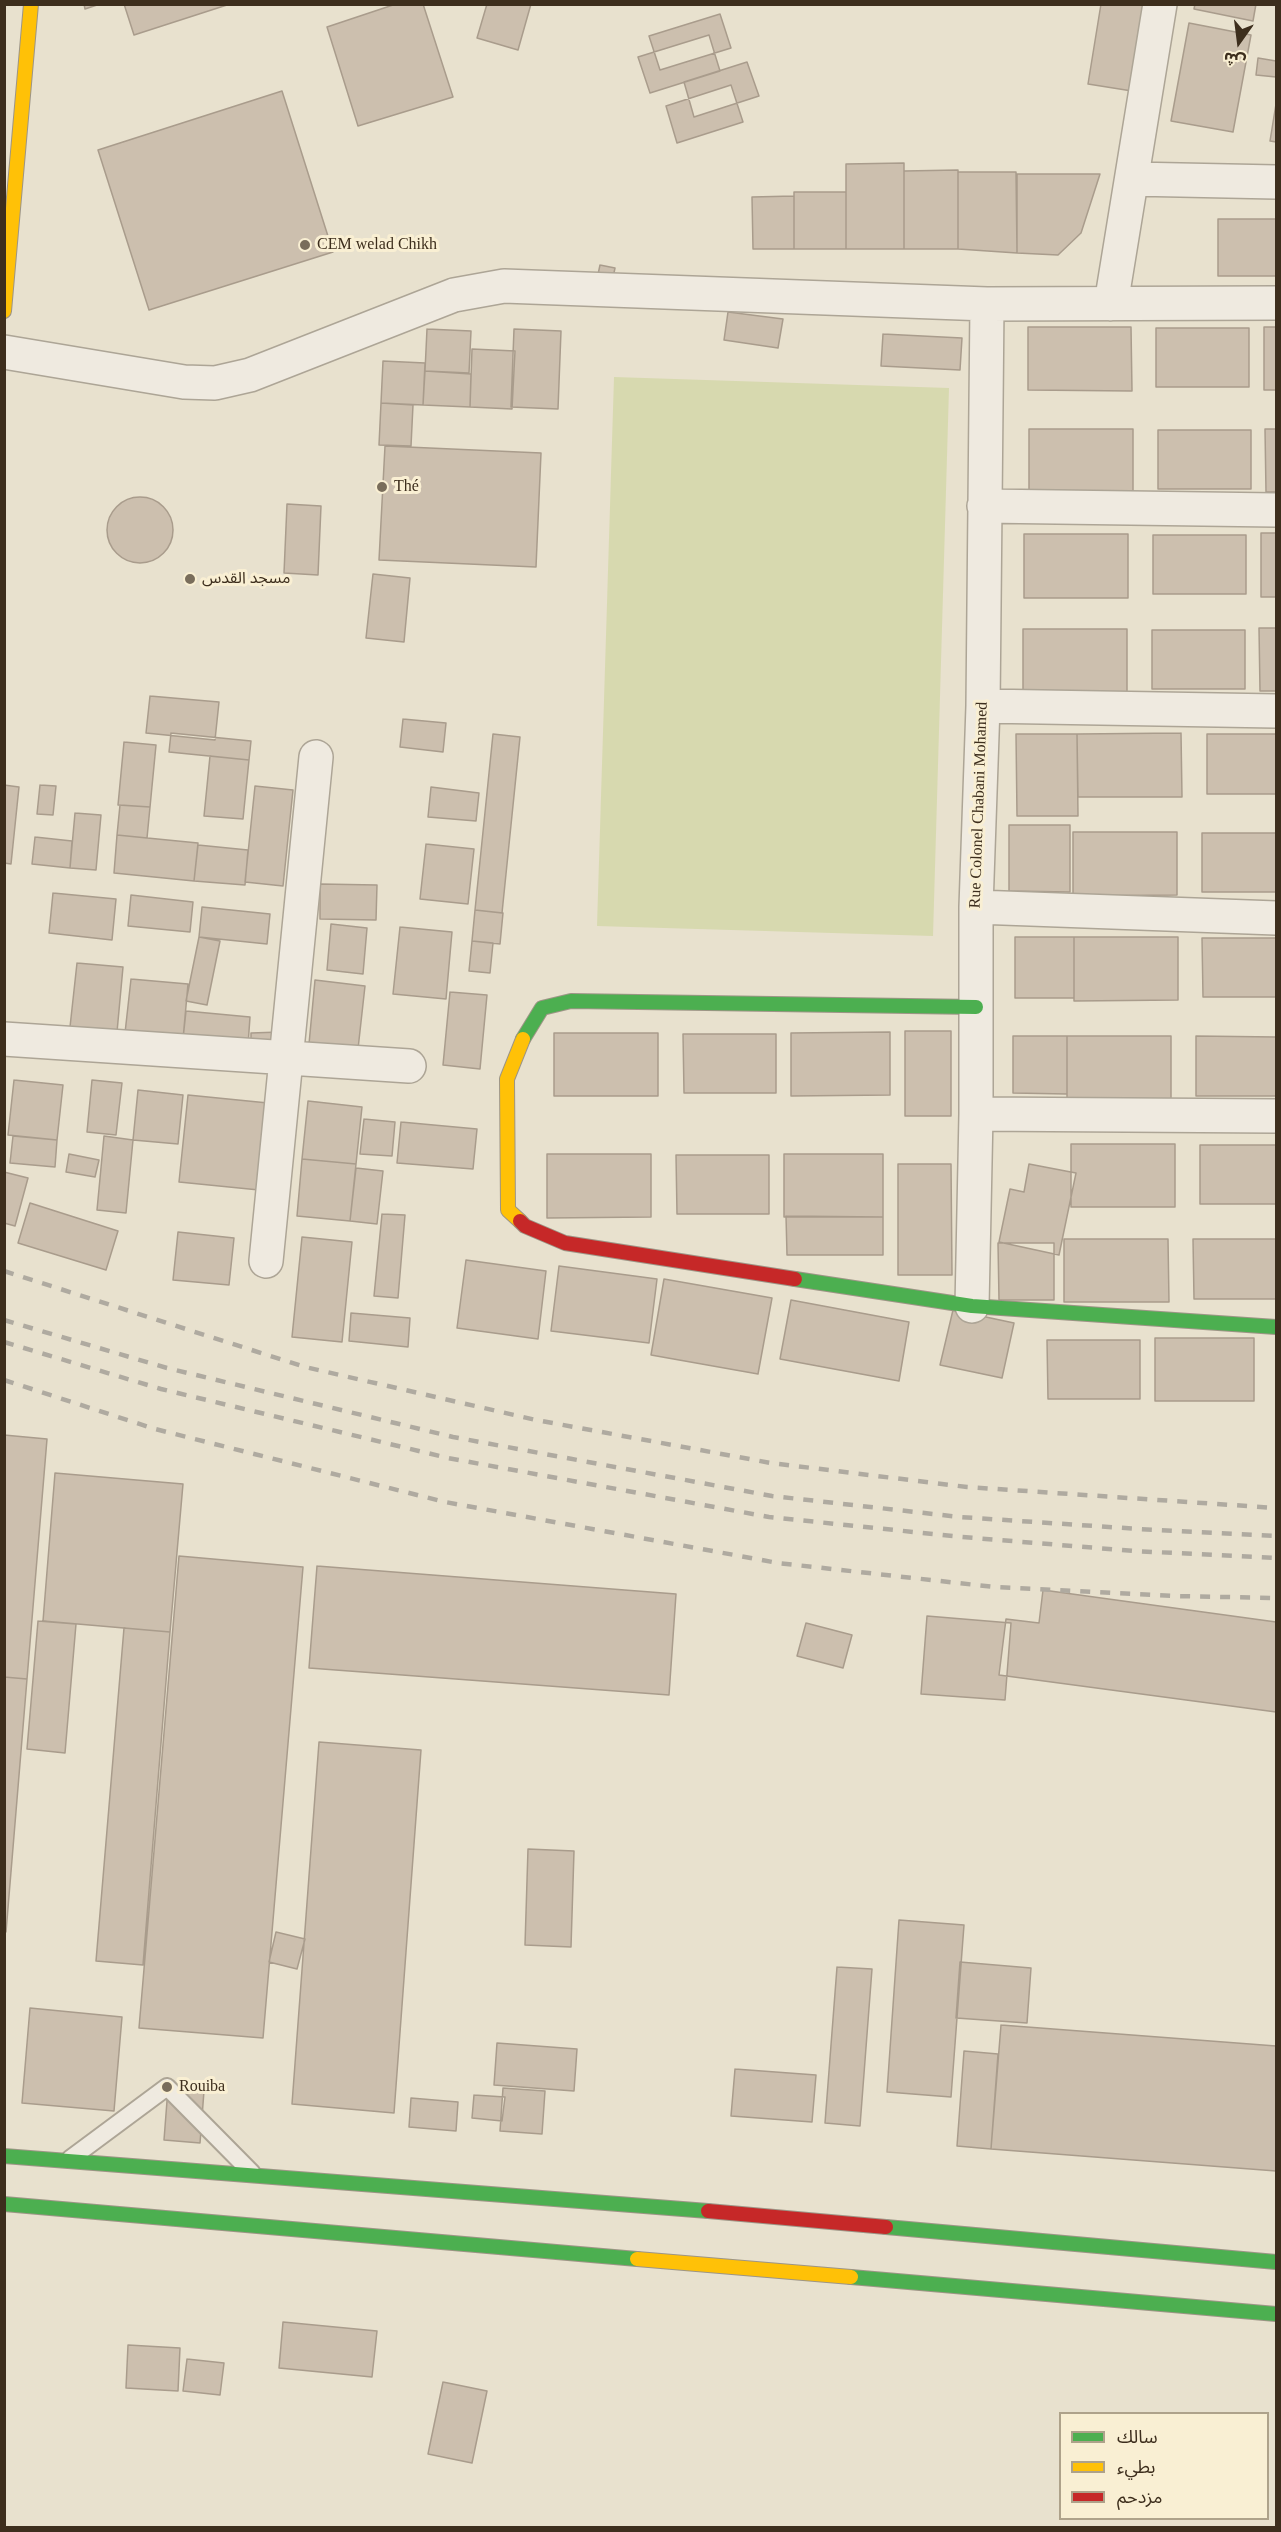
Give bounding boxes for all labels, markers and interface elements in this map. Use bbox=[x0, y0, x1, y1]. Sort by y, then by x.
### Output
north arrow bbox=[1209, 12, 1269, 72]
text: ش bbox=[1222, 49, 1247, 71]
place label: CEM welad Chikh bbox=[317, 235, 437, 255]
marker: CEM welad Chikh bbox=[298, 238, 312, 252]
place label: Thé bbox=[394, 477, 419, 497]
marker: Thé bbox=[375, 480, 389, 494]
place label: مسجد القدس bbox=[202, 569, 290, 589]
marker: مسجد القدس bbox=[183, 572, 197, 586]
street label: Rue Colonel Chabani Mohamed bbox=[966, 701, 992, 909]
place label: Rouiba bbox=[179, 2077, 225, 2097]
marker: Rouiba bbox=[160, 2080, 174, 2094]
legend bbox=[1059, 2412, 1269, 2520]
text: سالك bbox=[1117, 2427, 1158, 2447]
text: بطيء bbox=[1117, 2457, 1155, 2477]
text: مزدحم bbox=[1117, 2487, 1162, 2507]

